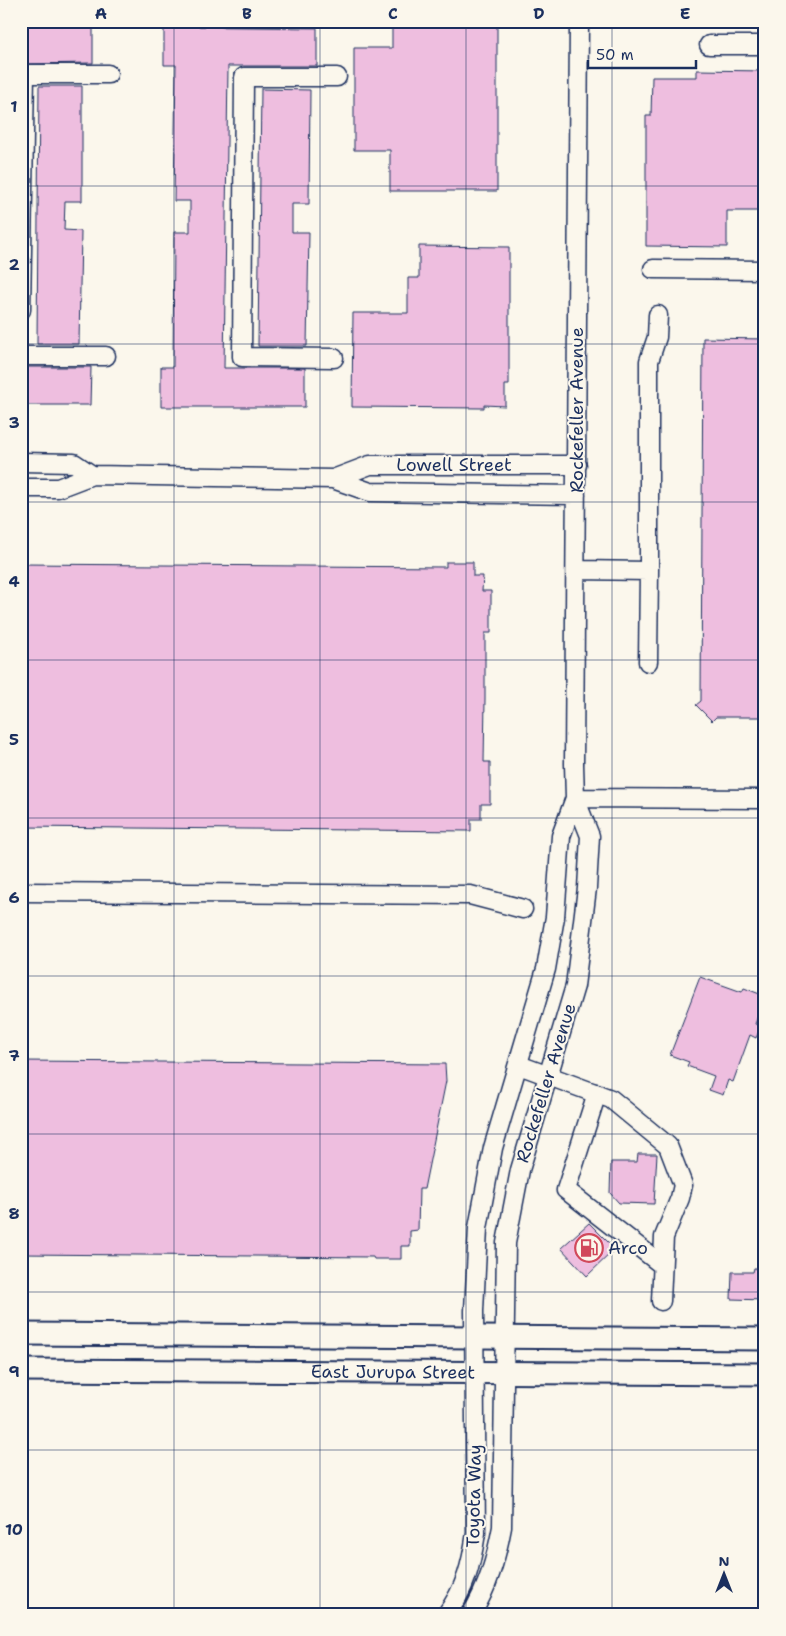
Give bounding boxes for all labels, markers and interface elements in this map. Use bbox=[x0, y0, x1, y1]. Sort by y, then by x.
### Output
text: A bbox=[95, 3, 107, 24]
text: B bbox=[242, 3, 252, 24]
text: C bbox=[388, 3, 398, 24]
text: D bbox=[533, 3, 545, 24]
text: E bbox=[680, 3, 690, 24]
scale bar bbox=[588, 38, 696, 70]
text: 50 m bbox=[596, 45, 634, 65]
text: 1 bbox=[10, 96, 18, 117]
text: 2 bbox=[8, 254, 20, 275]
street label: Rockefeller Avenue bbox=[565, 327, 589, 493]
text: 3 bbox=[8, 412, 20, 433]
street label: Lowell Street bbox=[396, 453, 512, 477]
text: 4 bbox=[8, 571, 20, 592]
text: 5 bbox=[9, 729, 19, 750]
text: 6 bbox=[8, 887, 20, 908]
street label: Rockefeller Avenue bbox=[510, 1000, 582, 1166]
text: 7 bbox=[8, 1045, 20, 1066]
text: 8 bbox=[8, 1203, 20, 1224]
fuel station icon: Arco bbox=[574, 1233, 604, 1263]
place label: Arco bbox=[608, 1236, 648, 1260]
street label: East Jurupa Street bbox=[311, 1360, 475, 1384]
text: 9 bbox=[8, 1361, 20, 1382]
street label: Toyota Way bbox=[461, 1444, 487, 1548]
text: 10 bbox=[5, 1519, 23, 1540]
north arrow bbox=[698, 1548, 748, 1598]
text: N bbox=[718, 1552, 730, 1570]

